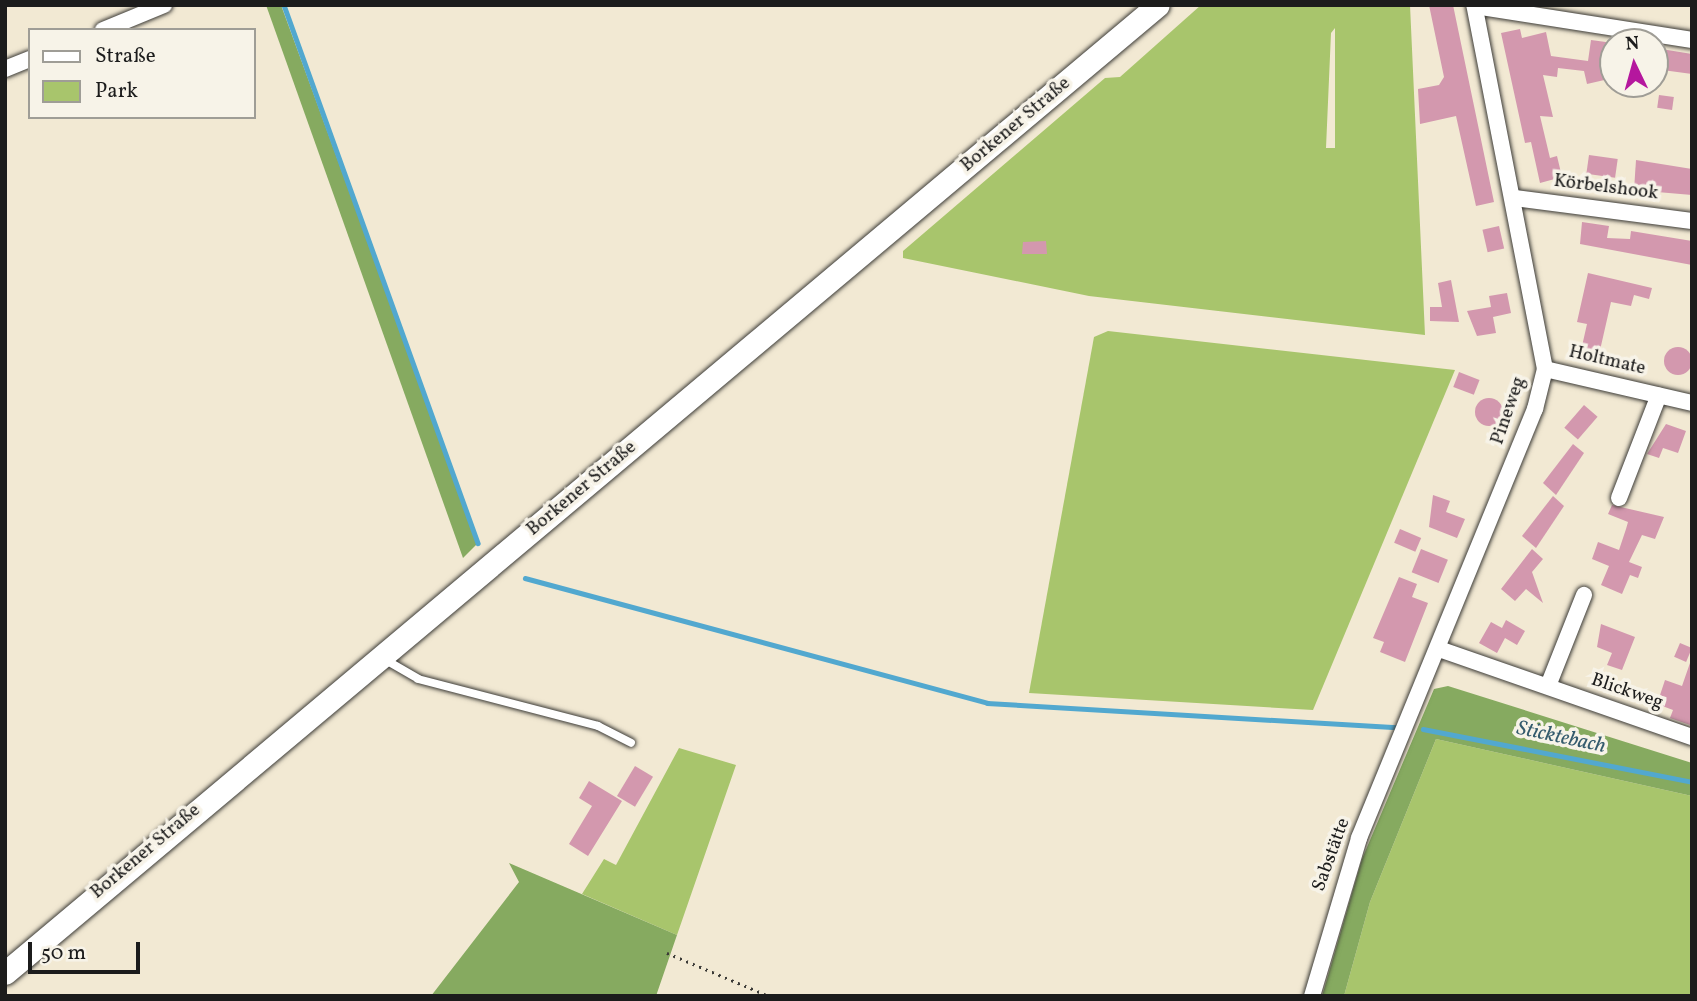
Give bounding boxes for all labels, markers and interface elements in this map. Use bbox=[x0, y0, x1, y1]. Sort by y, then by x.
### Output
legend bbox=[28, 28, 256, 119]
north arrow bbox=[1599, 28, 1669, 98]
text: N bbox=[1624, 31, 1640, 58]
text: Straße bbox=[95, 42, 156, 71]
street label: Borkener Straße bbox=[957, 73, 1075, 177]
text: Park bbox=[95, 77, 138, 106]
street label: Körbelshook bbox=[1552, 170, 1660, 206]
street label: Holtmate bbox=[1566, 341, 1648, 381]
street label: Pineweg bbox=[1487, 374, 1531, 448]
street label: Borkener Straße bbox=[523, 437, 641, 541]
street label: Blickweg bbox=[1588, 669, 1666, 715]
water label: Sticktebach bbox=[1514, 716, 1608, 760]
street label: Borkener Straße bbox=[87, 800, 205, 904]
street label: Sabstätte bbox=[1308, 815, 1356, 895]
scale bar bbox=[32, 928, 144, 972]
text: 50 m bbox=[41, 939, 86, 968]

